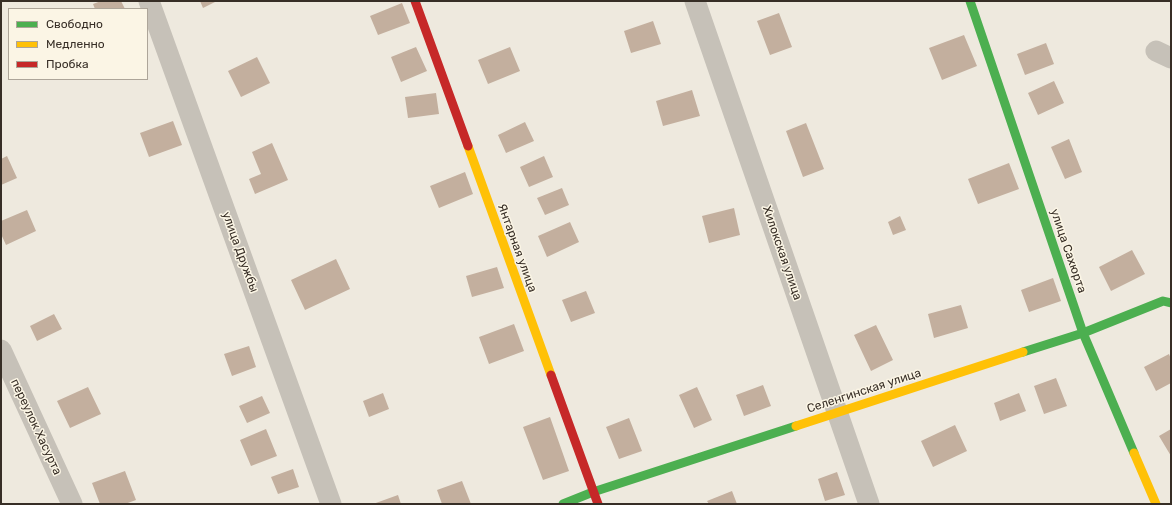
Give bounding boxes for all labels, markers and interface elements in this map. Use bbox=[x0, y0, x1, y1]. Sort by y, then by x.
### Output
legend bbox=[8, 8, 148, 80]
text: Свободно bbox=[46, 17, 103, 31]
text: Медленно bbox=[46, 37, 105, 51]
text: Пробка bbox=[46, 57, 89, 71]
street label: Янтарная улица bbox=[494, 202, 540, 294]
street label: Хилокская улица bbox=[759, 204, 805, 302]
street label: улица Сахюрта bbox=[1047, 207, 1089, 295]
street label: улица Дружбы bbox=[219, 210, 261, 294]
street label: Селенгинская улица bbox=[805, 366, 923, 416]
street label: переулок Хасурта bbox=[7, 377, 65, 477]

